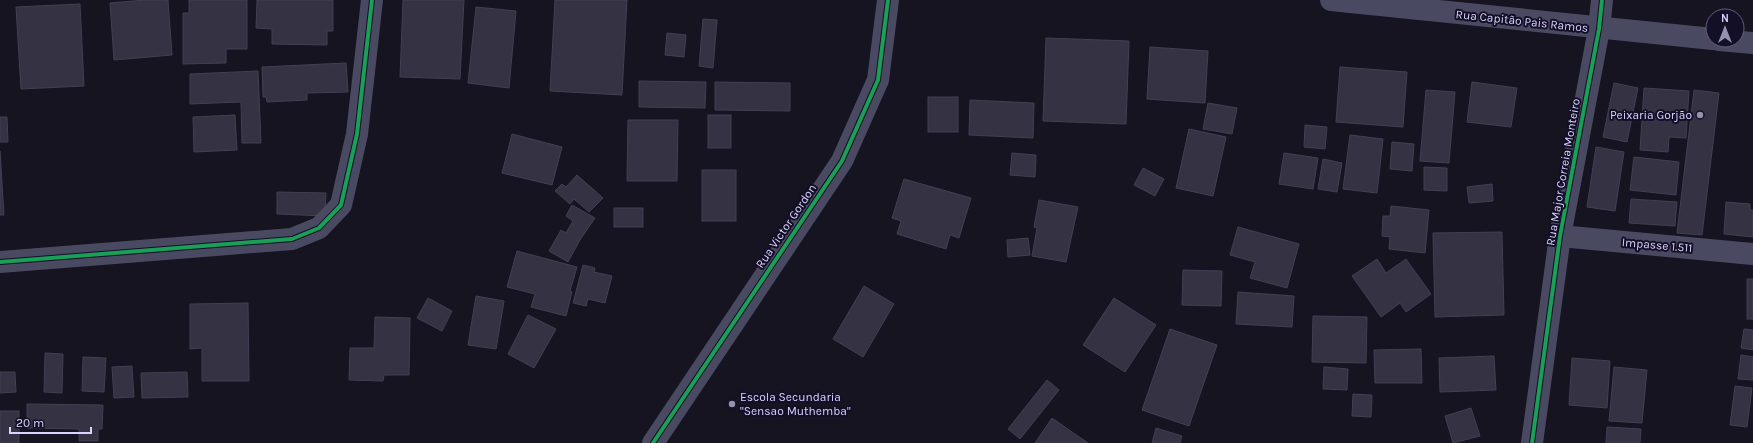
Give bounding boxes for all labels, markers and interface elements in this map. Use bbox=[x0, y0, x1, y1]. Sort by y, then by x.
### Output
street label: Rua Capitão Pais Ramos bbox=[1455, 7, 1589, 35]
north arrow bbox=[1705, 8, 1745, 48]
text: N bbox=[1721, 12, 1729, 25]
street label: Rua Major Correia Monteiro bbox=[1543, 97, 1583, 247]
place label: Peixaria Gorjão bbox=[1610, 108, 1692, 122]
marker: Peixaria Gorjão bbox=[1695, 110, 1705, 120]
street label: Rua Victor Gordon bbox=[753, 181, 819, 271]
street label: Impasse 1.511 bbox=[1621, 235, 1693, 255]
place label: Escola Secundaria "Sensao Muthemba" bbox=[740, 390, 851, 418]
marker: Escola Secundaria "Sensao Muthemba" bbox=[727, 399, 737, 409]
scale bar bbox=[10, 409, 91, 435]
text: 20 m bbox=[16, 416, 44, 430]

